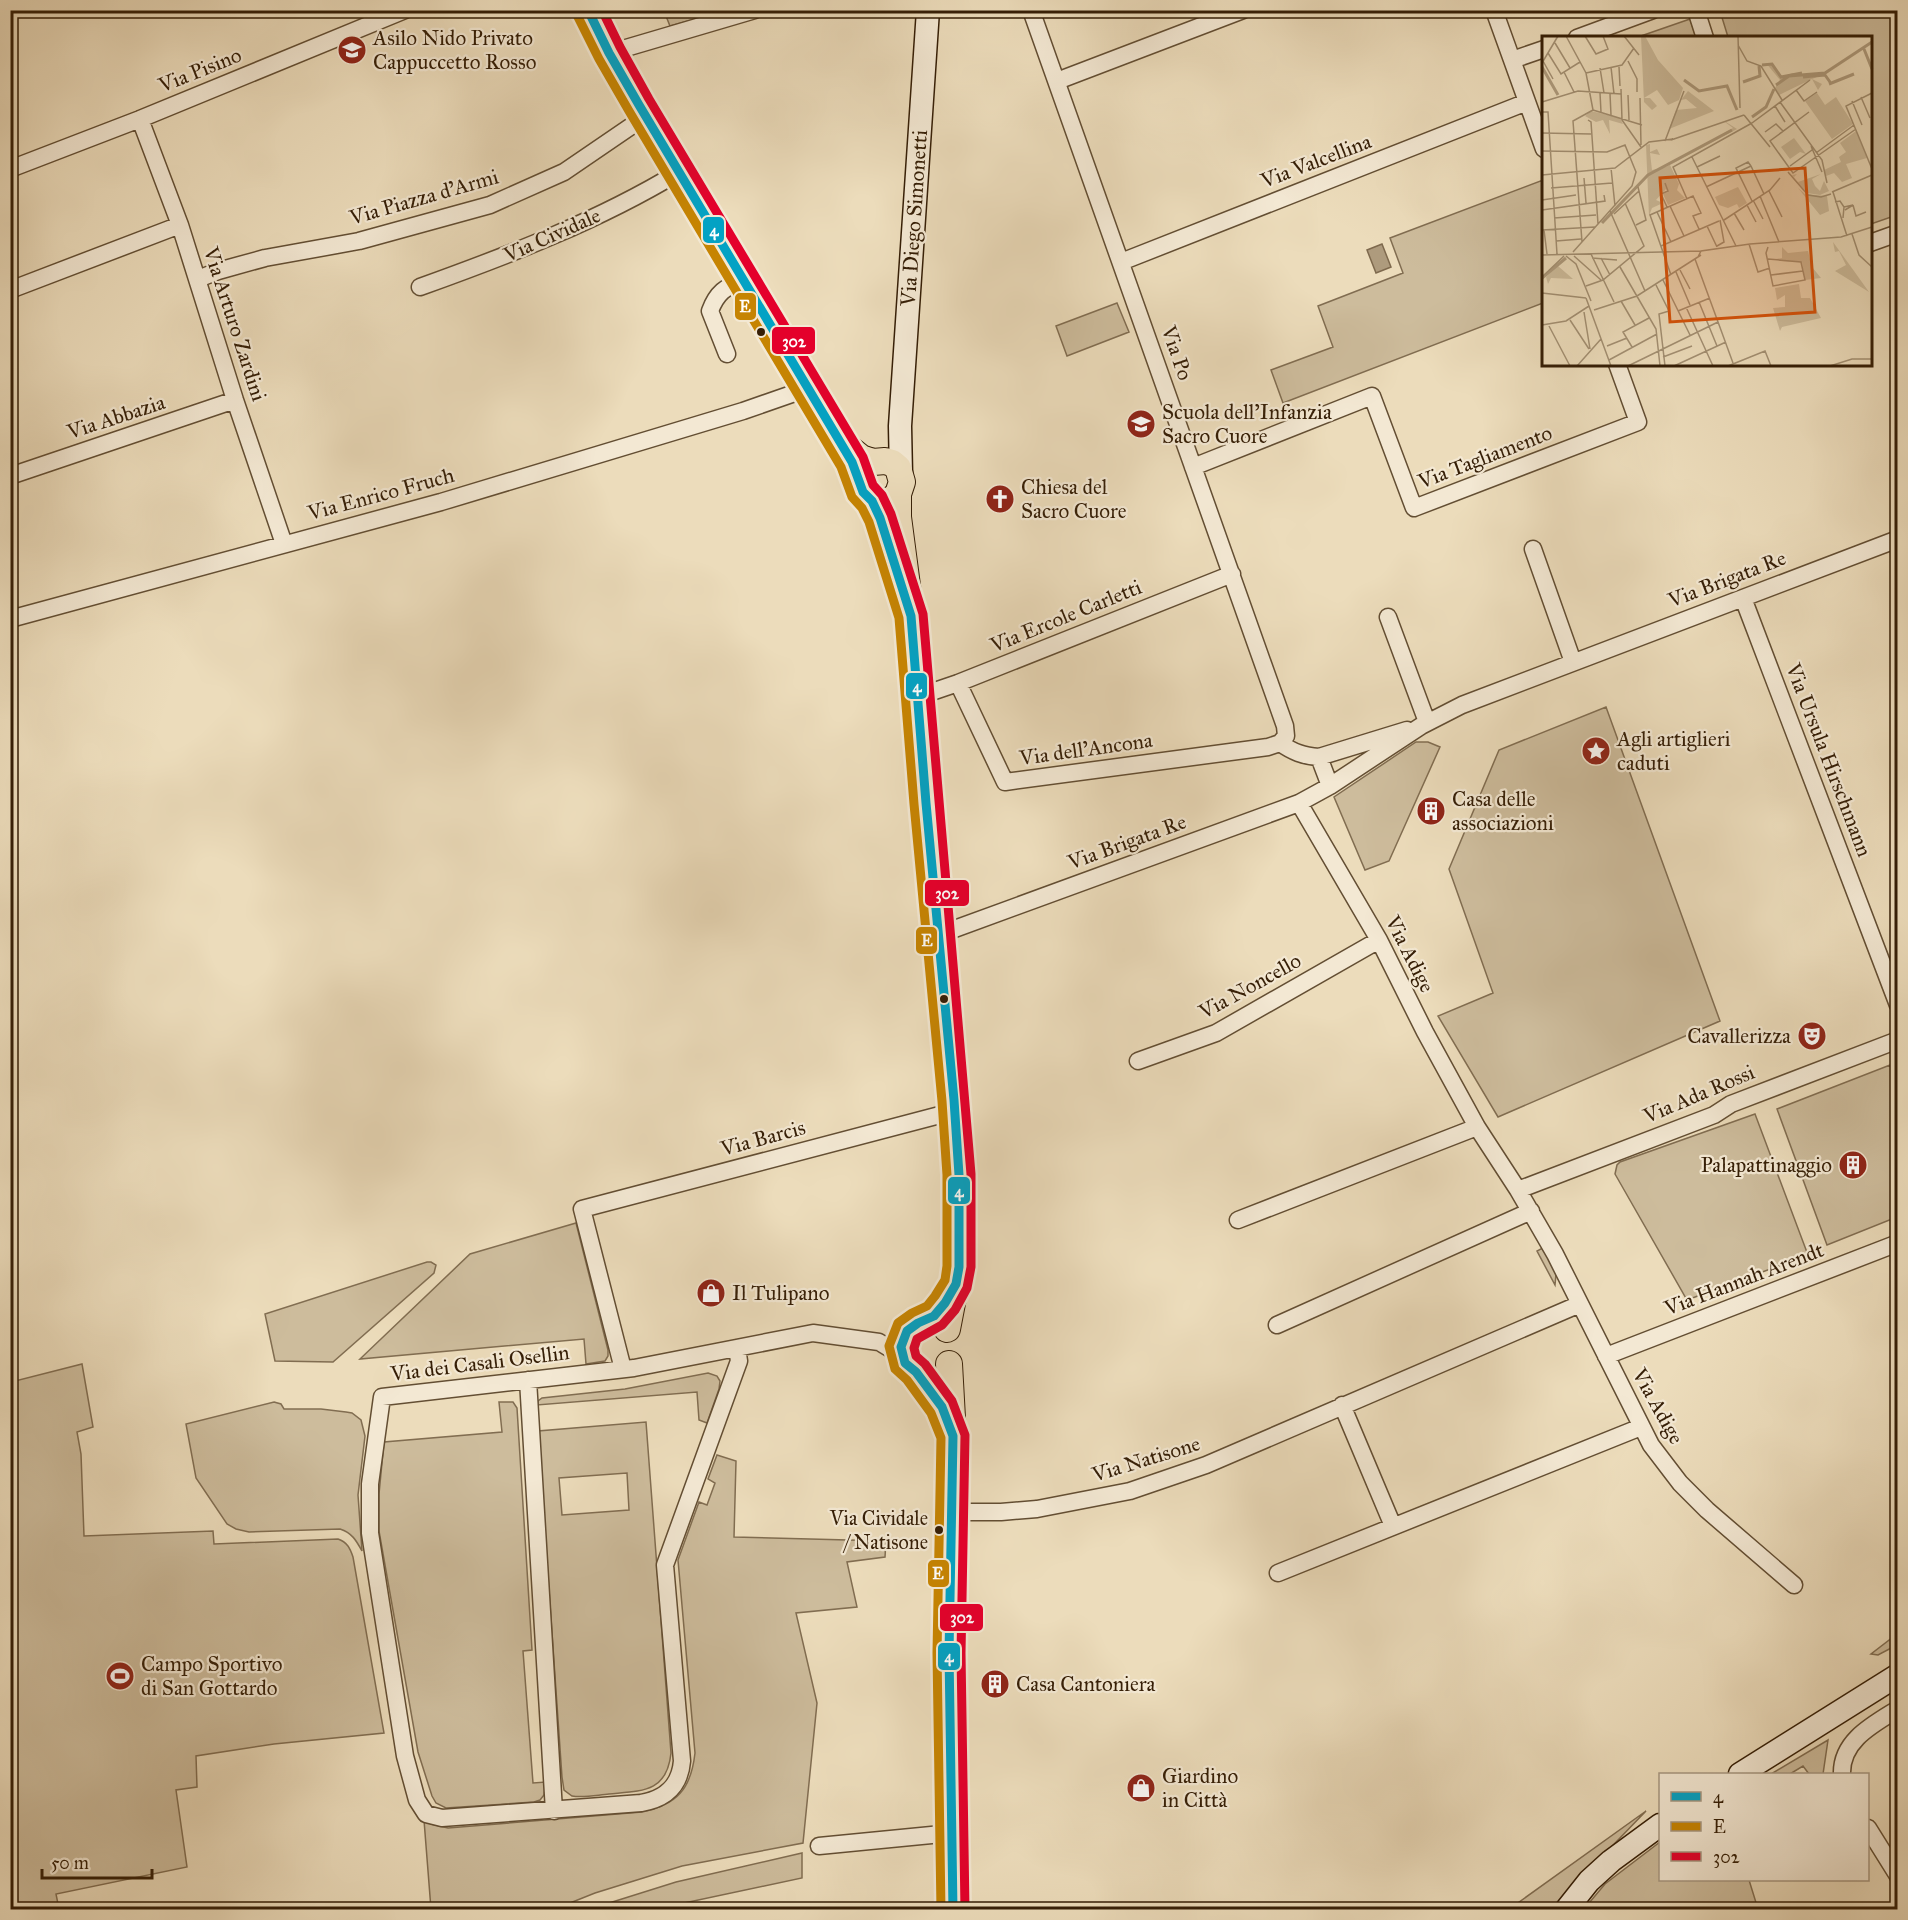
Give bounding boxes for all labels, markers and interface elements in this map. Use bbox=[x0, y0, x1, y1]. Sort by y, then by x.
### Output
place label: Asilo Nido Privato Cappuccetto Rosso bbox=[372, 25, 537, 75]
school or university icon: Asilo Nido Privato Cappuccetto Rosso bbox=[336, 34, 368, 66]
inset map bbox=[1542, 36, 1872, 366]
street label: Via Pisino bbox=[154, 42, 245, 99]
street label: Via Valcellina bbox=[1256, 128, 1375, 194]
street label: Via Diego Simonetti bbox=[895, 129, 933, 308]
street label: Via Piazza d'Armi bbox=[346, 163, 502, 231]
street label: Via Cividale bbox=[499, 202, 605, 268]
line badge: 4 bbox=[702, 216, 725, 244]
text: 4 bbox=[710, 221, 720, 241]
street label: Via Arturo Zardini bbox=[198, 243, 272, 405]
line badge: E bbox=[734, 292, 757, 321]
text: E bbox=[739, 297, 751, 316]
street label: Via Po bbox=[1155, 321, 1198, 384]
unlabelled marker bbox=[755, 326, 767, 338]
line badge: 302 bbox=[771, 326, 816, 355]
text: 302 bbox=[782, 332, 807, 352]
street label: Via Abbazia bbox=[63, 389, 168, 445]
place label: Scuola dell'Infanzia Sacro Cuore bbox=[1162, 399, 1332, 449]
school or university icon: Scuola dell'Infanzia Sacro Cuore bbox=[1125, 408, 1157, 440]
street label: Via Tagliamento bbox=[1413, 419, 1556, 495]
street label: Via Enrico Fruch bbox=[304, 462, 458, 526]
place label: Chiesa del Sacro Cuore bbox=[1021, 474, 1127, 524]
church icon: Chiesa del Sacro Cuore bbox=[984, 483, 1016, 515]
street label: Via Brigata Re bbox=[1663, 545, 1790, 614]
street label: Via Ercole Carletti bbox=[986, 574, 1146, 659]
street label: Via Ursula Hirschmann bbox=[1780, 659, 1878, 860]
line badge: 4 bbox=[905, 672, 928, 700]
text: 4 bbox=[913, 677, 923, 697]
place label: Agli artiglieri caduti bbox=[1616, 726, 1731, 776]
street label: Via dell'Ancona bbox=[1017, 727, 1154, 771]
place icon: Agli artiglieri caduti bbox=[1580, 735, 1612, 767]
place label: Casa delle associazioni bbox=[1452, 786, 1554, 836]
building icon: Casa delle associazioni bbox=[1415, 795, 1447, 827]
street label: Via Brigata Re bbox=[1063, 808, 1190, 876]
line badge: 302 bbox=[924, 879, 970, 907]
text: 302 bbox=[935, 884, 960, 904]
street label: Via Adige bbox=[1379, 910, 1440, 997]
line badge: E bbox=[915, 926, 938, 955]
text: E bbox=[921, 931, 933, 950]
street label: Via Noncello bbox=[1193, 947, 1306, 1025]
unlabelled marker bbox=[938, 993, 950, 1005]
theatre icon: Cavallerizza bbox=[1796, 1020, 1828, 1052]
place label: Cavallerizza bbox=[1687, 1023, 1791, 1049]
street label: Via Ada Rossi bbox=[1639, 1059, 1759, 1129]
street label: Via Barcis bbox=[717, 1114, 808, 1162]
building icon: Palapattinaggio bbox=[1837, 1149, 1869, 1181]
place label: Palapattinaggio bbox=[1701, 1152, 1832, 1178]
line badge: 4 bbox=[947, 1176, 971, 1205]
text: 4 bbox=[955, 1182, 965, 1202]
street label: Via Hannah Arendt bbox=[1660, 1236, 1828, 1322]
shop icon: Il Tulipano bbox=[695, 1277, 727, 1309]
place label: Il Tulipano bbox=[732, 1280, 830, 1306]
street label: Via dei Casali Osellin bbox=[388, 1339, 571, 1387]
street label: Via Adige bbox=[1626, 1363, 1690, 1449]
street label: Via Natisone bbox=[1088, 1430, 1203, 1488]
place label: Via Cividale / Natisone bbox=[829, 1506, 928, 1554]
marker: Via Cividale / Natisone bbox=[933, 1524, 945, 1536]
line badge: E bbox=[927, 1559, 950, 1588]
text: E bbox=[932, 1564, 944, 1583]
line badge: 302 bbox=[939, 1603, 984, 1632]
text: 302 bbox=[950, 1608, 975, 1628]
line badge: 4 bbox=[937, 1642, 961, 1671]
text: 4 bbox=[945, 1647, 955, 1667]
place label: Campo Sportivo di San Gottardo bbox=[141, 1651, 283, 1701]
sports icon: Campo Sportivo di San Gottardo bbox=[104, 1660, 136, 1692]
building icon: Casa Cantoniera bbox=[979, 1668, 1011, 1700]
place label: Casa Cantoniera bbox=[1016, 1671, 1156, 1697]
place label: Giardino in Città bbox=[1162, 1763, 1238, 1813]
shop icon: Giardino in Città bbox=[1125, 1772, 1157, 1804]
legend bbox=[1659, 1773, 1869, 1881]
text: 4 bbox=[1713, 1786, 1724, 1808]
text: E bbox=[1713, 1816, 1726, 1838]
scale bar bbox=[42, 1842, 152, 1880]
text: 302 bbox=[1713, 1846, 1740, 1868]
text: 50 m bbox=[51, 1852, 89, 1874]

